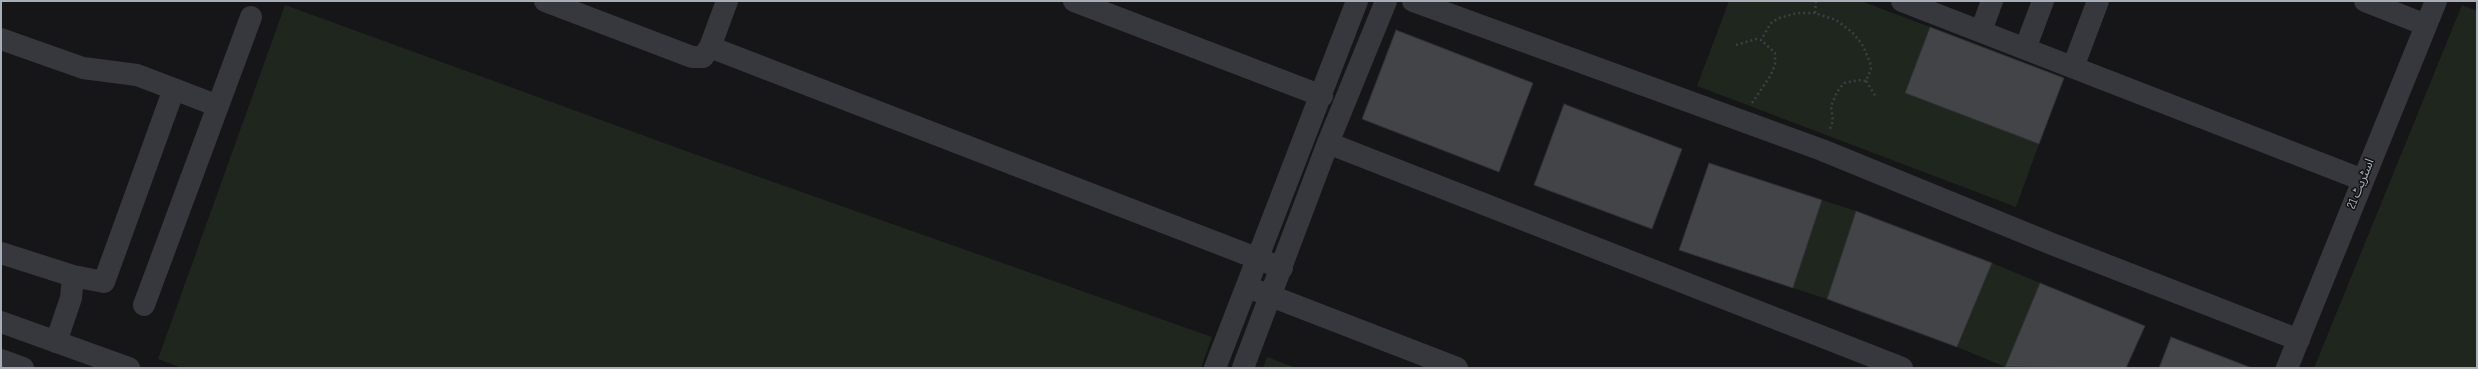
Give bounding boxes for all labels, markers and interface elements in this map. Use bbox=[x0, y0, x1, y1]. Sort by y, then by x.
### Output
street label: اسٹریٹ 21 bbox=[2344, 157, 2378, 211]

